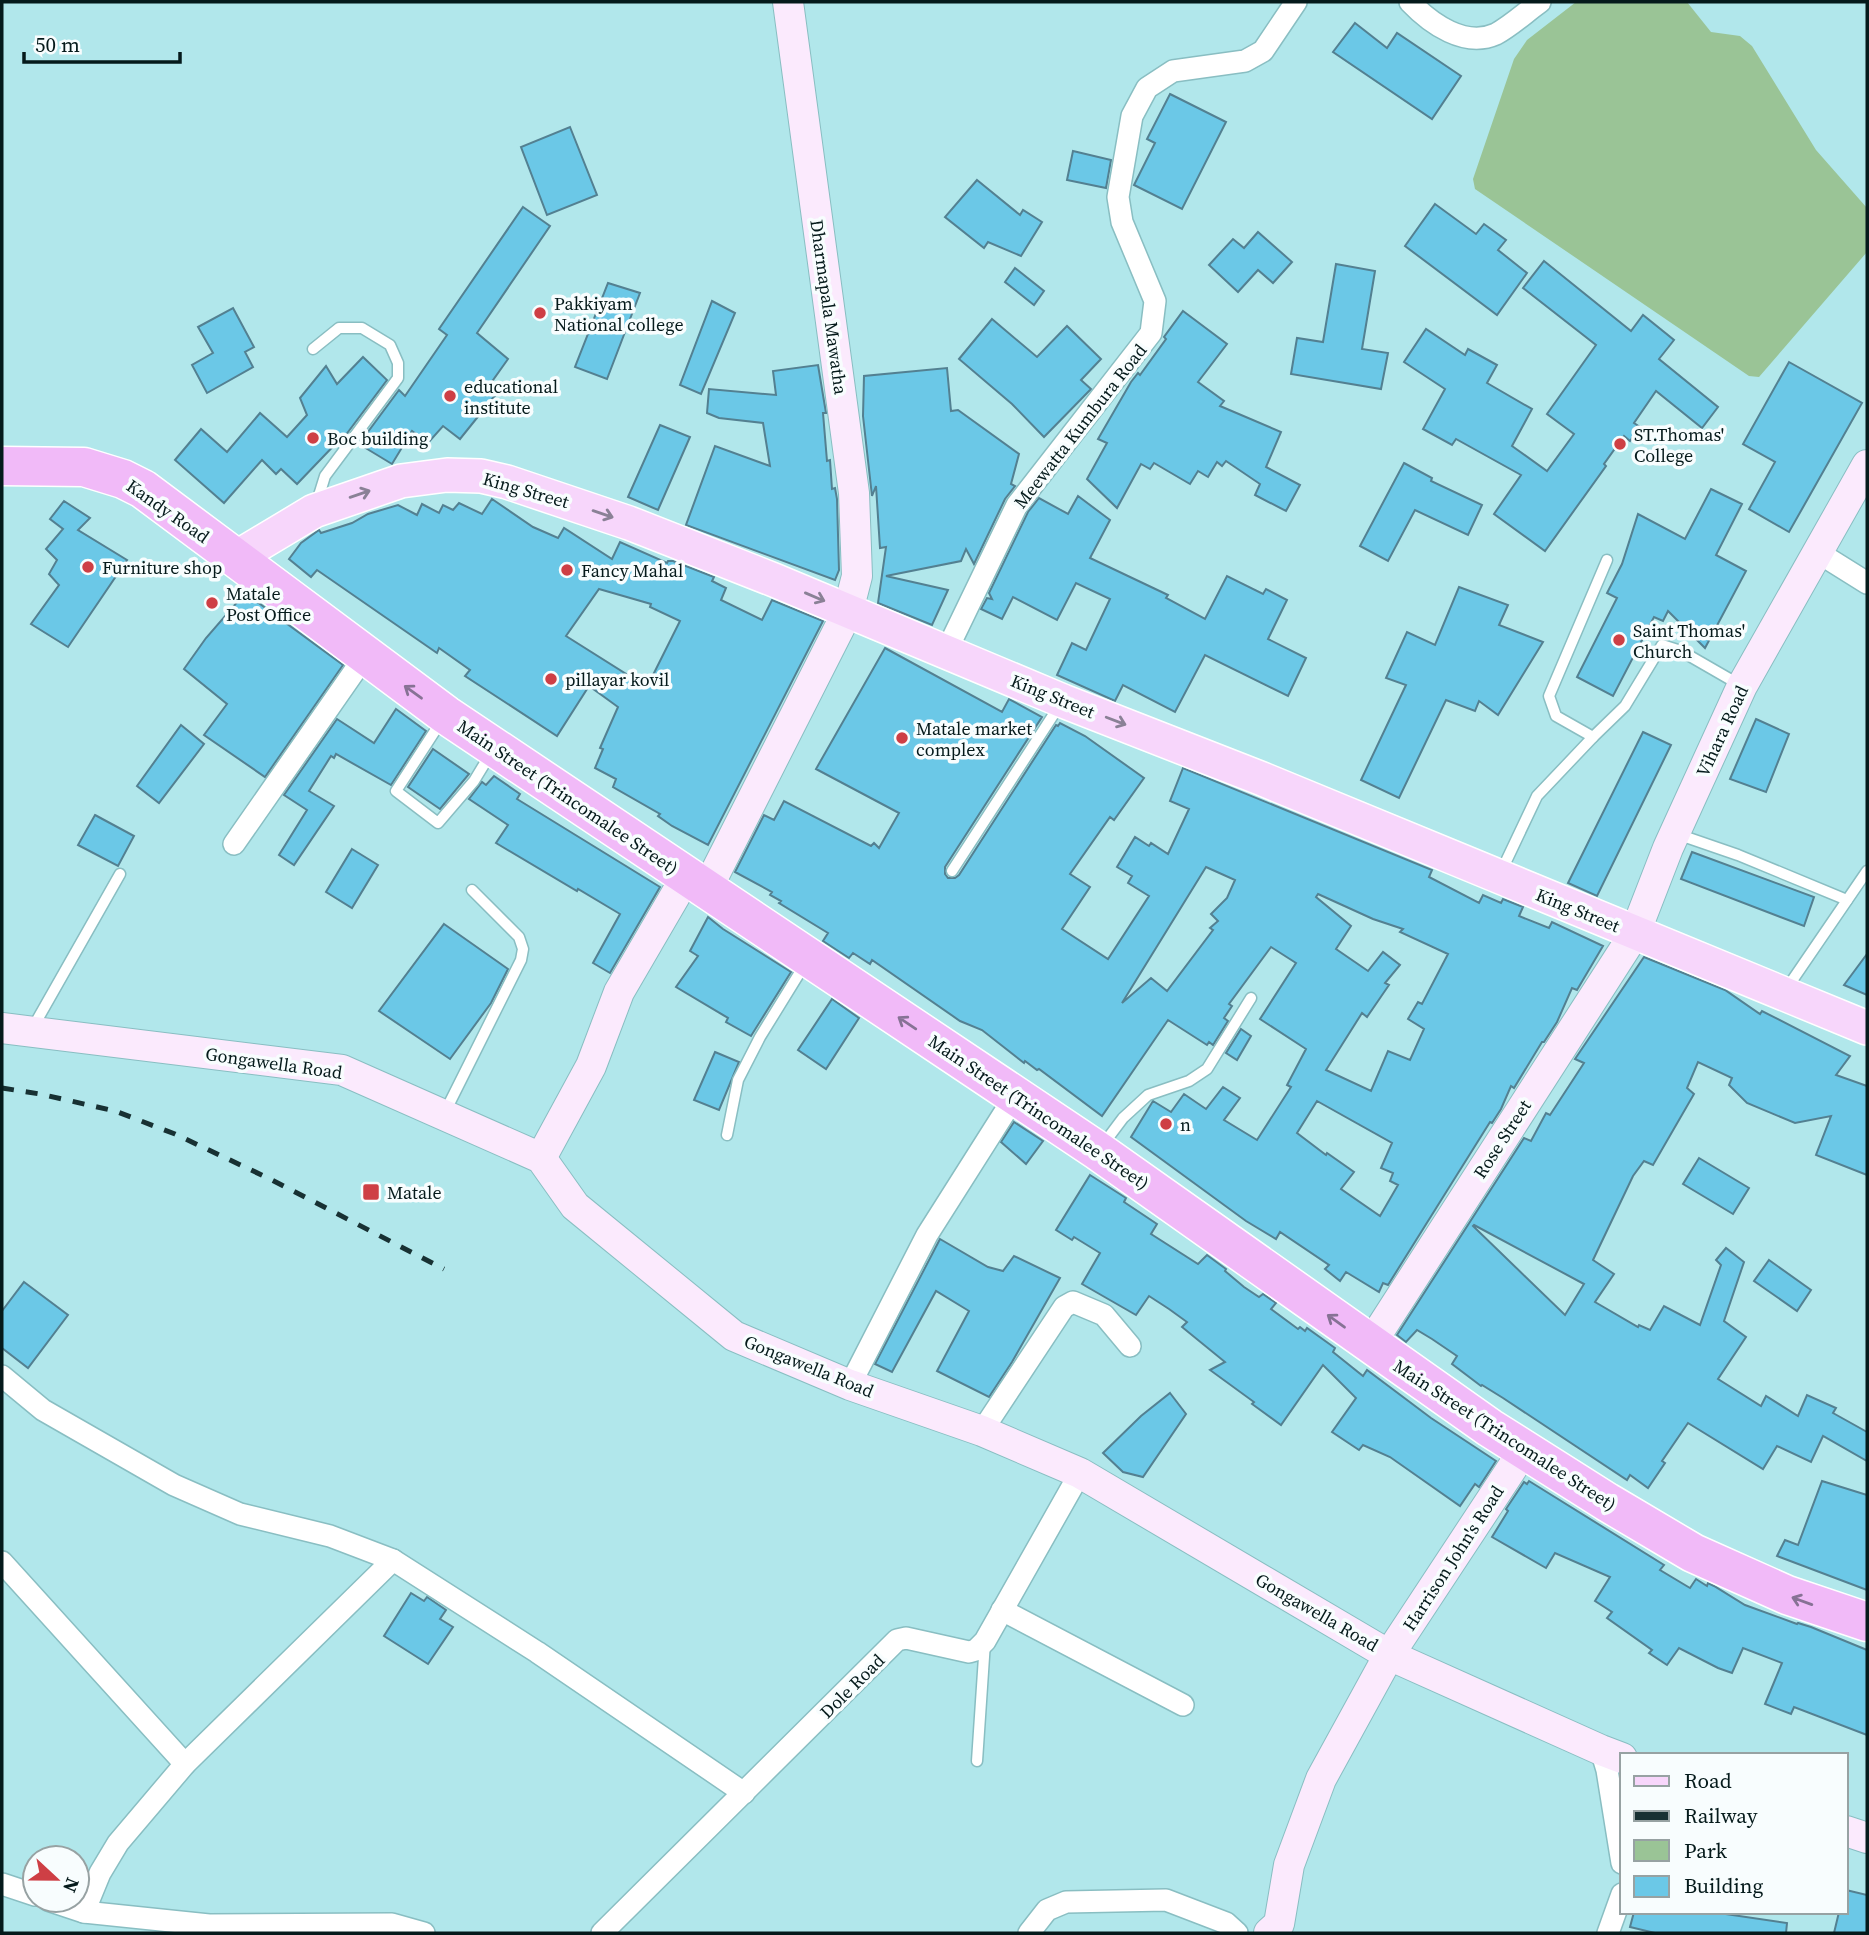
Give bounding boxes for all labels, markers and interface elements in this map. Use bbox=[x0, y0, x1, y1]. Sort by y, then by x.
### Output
scale bar bbox=[24, 21, 180, 65]
text: 50 m bbox=[35, 30, 80, 59]
street label: Dharmapala Mawatha bbox=[804, 218, 854, 397]
place label: Pakkiyam National college bbox=[554, 291, 684, 337]
marker: Pakkiyam National college bbox=[532, 305, 548, 321]
street label: Meewatta Kumbura Road bbox=[1008, 339, 1152, 513]
place label: educational institute bbox=[464, 374, 558, 420]
marker: educational institute bbox=[442, 388, 458, 404]
place label: ST.Thomas' College bbox=[1634, 422, 1724, 468]
place label: Boc building bbox=[327, 426, 428, 451]
marker: Boc building bbox=[305, 430, 321, 446]
marker: ST.Thomas' College bbox=[1612, 436, 1628, 452]
street label: King Street bbox=[480, 466, 572, 514]
street label: Kandy Road bbox=[121, 473, 215, 549]
one-way arrow bbox=[348, 487, 370, 499]
one-way arrow bbox=[592, 509, 614, 521]
place label: Furniture shop bbox=[102, 555, 222, 580]
place label: Fancy Mahal bbox=[581, 558, 683, 583]
marker: Furniture shop bbox=[80, 559, 96, 575]
marker: Fancy Mahal bbox=[559, 562, 575, 578]
place label: Matale Post Office bbox=[226, 581, 311, 627]
one-way arrow bbox=[804, 591, 825, 604]
marker: Matale Post Office bbox=[204, 595, 220, 611]
place label: Saint Thomas' Church bbox=[1633, 618, 1745, 664]
marker: Saint Thomas' Church bbox=[1611, 632, 1627, 648]
place label: pillayar kovil bbox=[565, 667, 669, 692]
street label: King Street bbox=[1007, 668, 1099, 724]
marker: pillayar kovil bbox=[543, 671, 559, 687]
street label: Vihara Road bbox=[1690, 681, 1754, 781]
one-way arrow bbox=[404, 685, 423, 699]
street label: Main Street (Trincomalee Street) bbox=[453, 714, 683, 880]
place label: Matale market complex bbox=[916, 716, 1032, 762]
one-way arrow bbox=[1105, 716, 1127, 729]
marker: Matale market complex bbox=[894, 730, 910, 746]
street label: King Street bbox=[1532, 882, 1624, 938]
one-way arrow bbox=[898, 1016, 918, 1030]
street label: Main Street (Trincomalee Street) bbox=[924, 1029, 1154, 1195]
street label: Gongawella Road bbox=[204, 1041, 344, 1085]
street label: Rose Street bbox=[1467, 1095, 1537, 1183]
place label: n bbox=[1180, 1112, 1191, 1137]
marker: n bbox=[1158, 1116, 1174, 1132]
place label: Matale bbox=[387, 1180, 442, 1205]
marker: Matale bbox=[361, 1182, 381, 1202]
one-way arrow bbox=[1327, 1313, 1346, 1328]
street label: Gongawella Road bbox=[740, 1329, 878, 1403]
street label: Main Street (Trincomalee Street) bbox=[1389, 1353, 1621, 1517]
street label: Harrison John's Road bbox=[1397, 1480, 1509, 1636]
street label: Gongawella Road bbox=[1251, 1567, 1383, 1657]
one-way arrow bbox=[1792, 1593, 1814, 1606]
street label: Dole Road bbox=[814, 1648, 890, 1724]
legend bbox=[1620, 1753, 1848, 1914]
text: Road bbox=[1684, 1766, 1732, 1795]
text: Railway bbox=[1684, 1801, 1758, 1830]
text: Park bbox=[1684, 1836, 1728, 1865]
north arrow bbox=[21, 1844, 91, 1914]
text: Building bbox=[1684, 1871, 1763, 1900]
text: N bbox=[57, 1874, 86, 1897]

